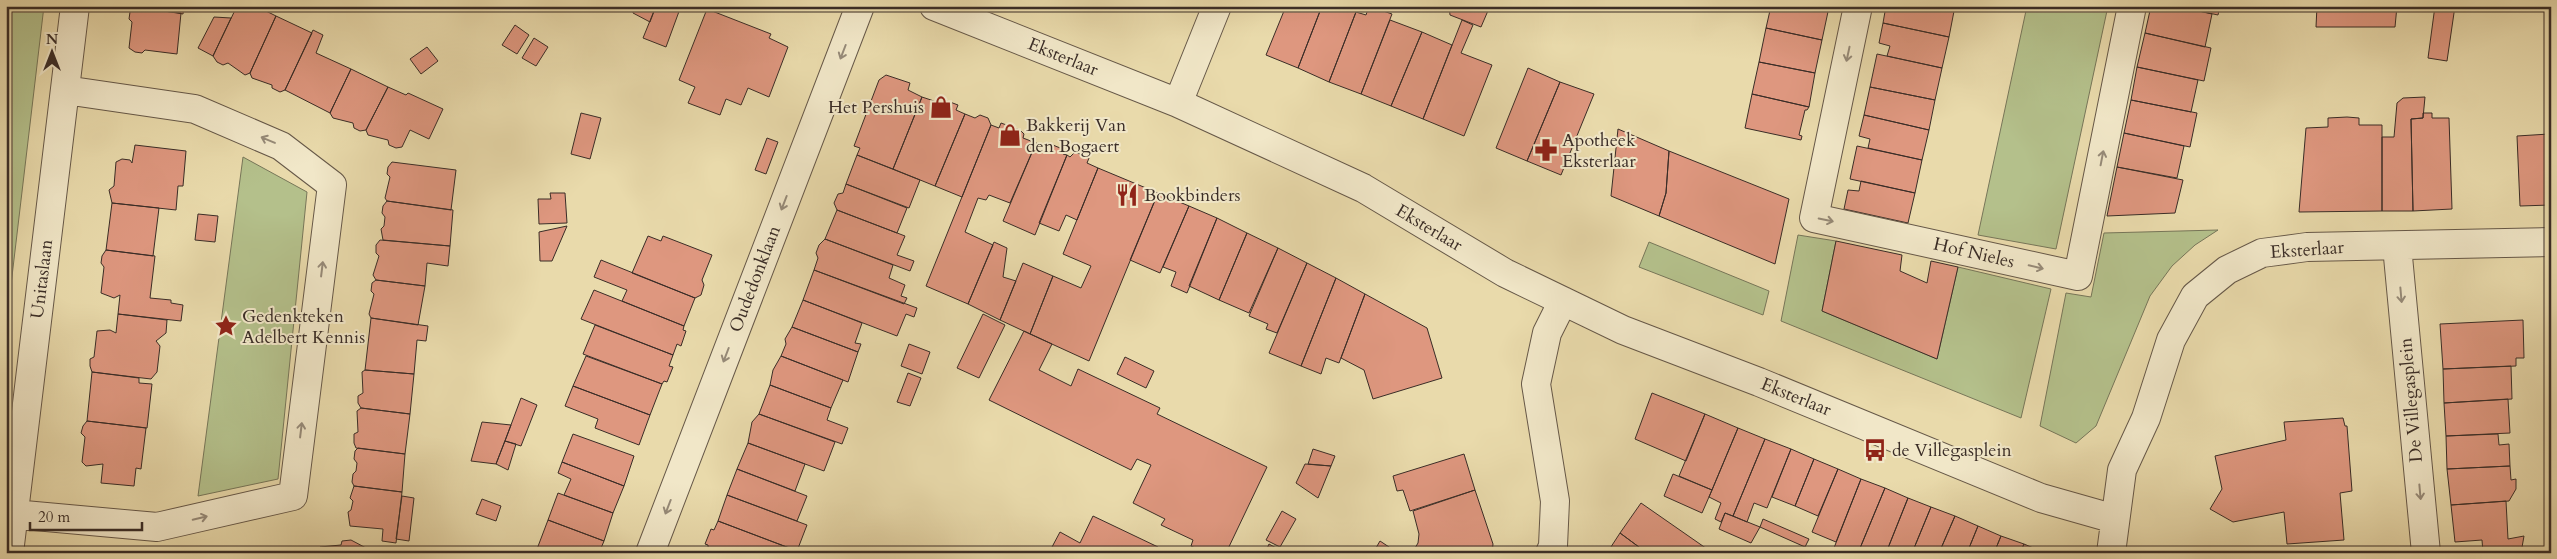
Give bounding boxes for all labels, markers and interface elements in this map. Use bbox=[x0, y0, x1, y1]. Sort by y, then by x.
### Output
north arrow bbox=[28, 28, 78, 78]
text: N bbox=[46, 30, 58, 49]
street label: Eksterlaar bbox=[1024, 32, 1102, 83]
one-way arrow bbox=[837, 44, 847, 59]
one-way arrow bbox=[1843, 46, 1852, 62]
shop icon: Het Pershuis bbox=[928, 94, 954, 120]
place label: Het Pershuis bbox=[828, 95, 924, 120]
place label: Bakkerij Van den Bogaert bbox=[1026, 113, 1127, 159]
shop icon: Bakkerij Van den Bogaert bbox=[997, 122, 1023, 148]
place label: Apotheek Eksterlaar bbox=[1562, 128, 1636, 174]
one-way arrow bbox=[261, 135, 276, 145]
pharmacy icon: Apotheek Eksterlaar bbox=[1533, 137, 1559, 163]
one-way arrow bbox=[2097, 151, 2107, 167]
restaurant icon: Bookbinders bbox=[1114, 182, 1140, 208]
place label: Bookbinders bbox=[1144, 183, 1241, 208]
one-way arrow bbox=[779, 196, 788, 211]
street label: Eksterlaar bbox=[1391, 198, 1467, 258]
one-way arrow bbox=[1818, 216, 1834, 226]
street label: Oudedonklaan bbox=[723, 221, 787, 336]
street label: Hof Nieles bbox=[1931, 232, 2017, 274]
street label: Eksterlaar bbox=[2269, 235, 2345, 265]
street label: Unitaslaan bbox=[25, 237, 59, 320]
one-way arrow bbox=[317, 261, 327, 277]
one-way arrow bbox=[2027, 263, 2043, 272]
one-way arrow bbox=[2396, 287, 2406, 303]
place label: Gedenkteken Adelbert Kennis bbox=[242, 304, 365, 350]
place icon: Gedenkteken Adelbert Kennis bbox=[213, 313, 239, 339]
street label: De Villegasplein bbox=[2393, 336, 2429, 463]
one-way arrow bbox=[721, 347, 730, 362]
street label: Eksterlaar bbox=[1757, 372, 1835, 423]
one-way arrow bbox=[296, 422, 306, 438]
bus stop icon: de Villegasplein bbox=[1862, 437, 1888, 463]
place label: de Villegasplein bbox=[1892, 438, 2012, 463]
one-way arrow bbox=[2415, 483, 2425, 499]
scale bar bbox=[30, 499, 142, 531]
one-way arrow bbox=[663, 499, 672, 514]
text: 20 m bbox=[38, 507, 70, 527]
one-way arrow bbox=[192, 513, 208, 522]

